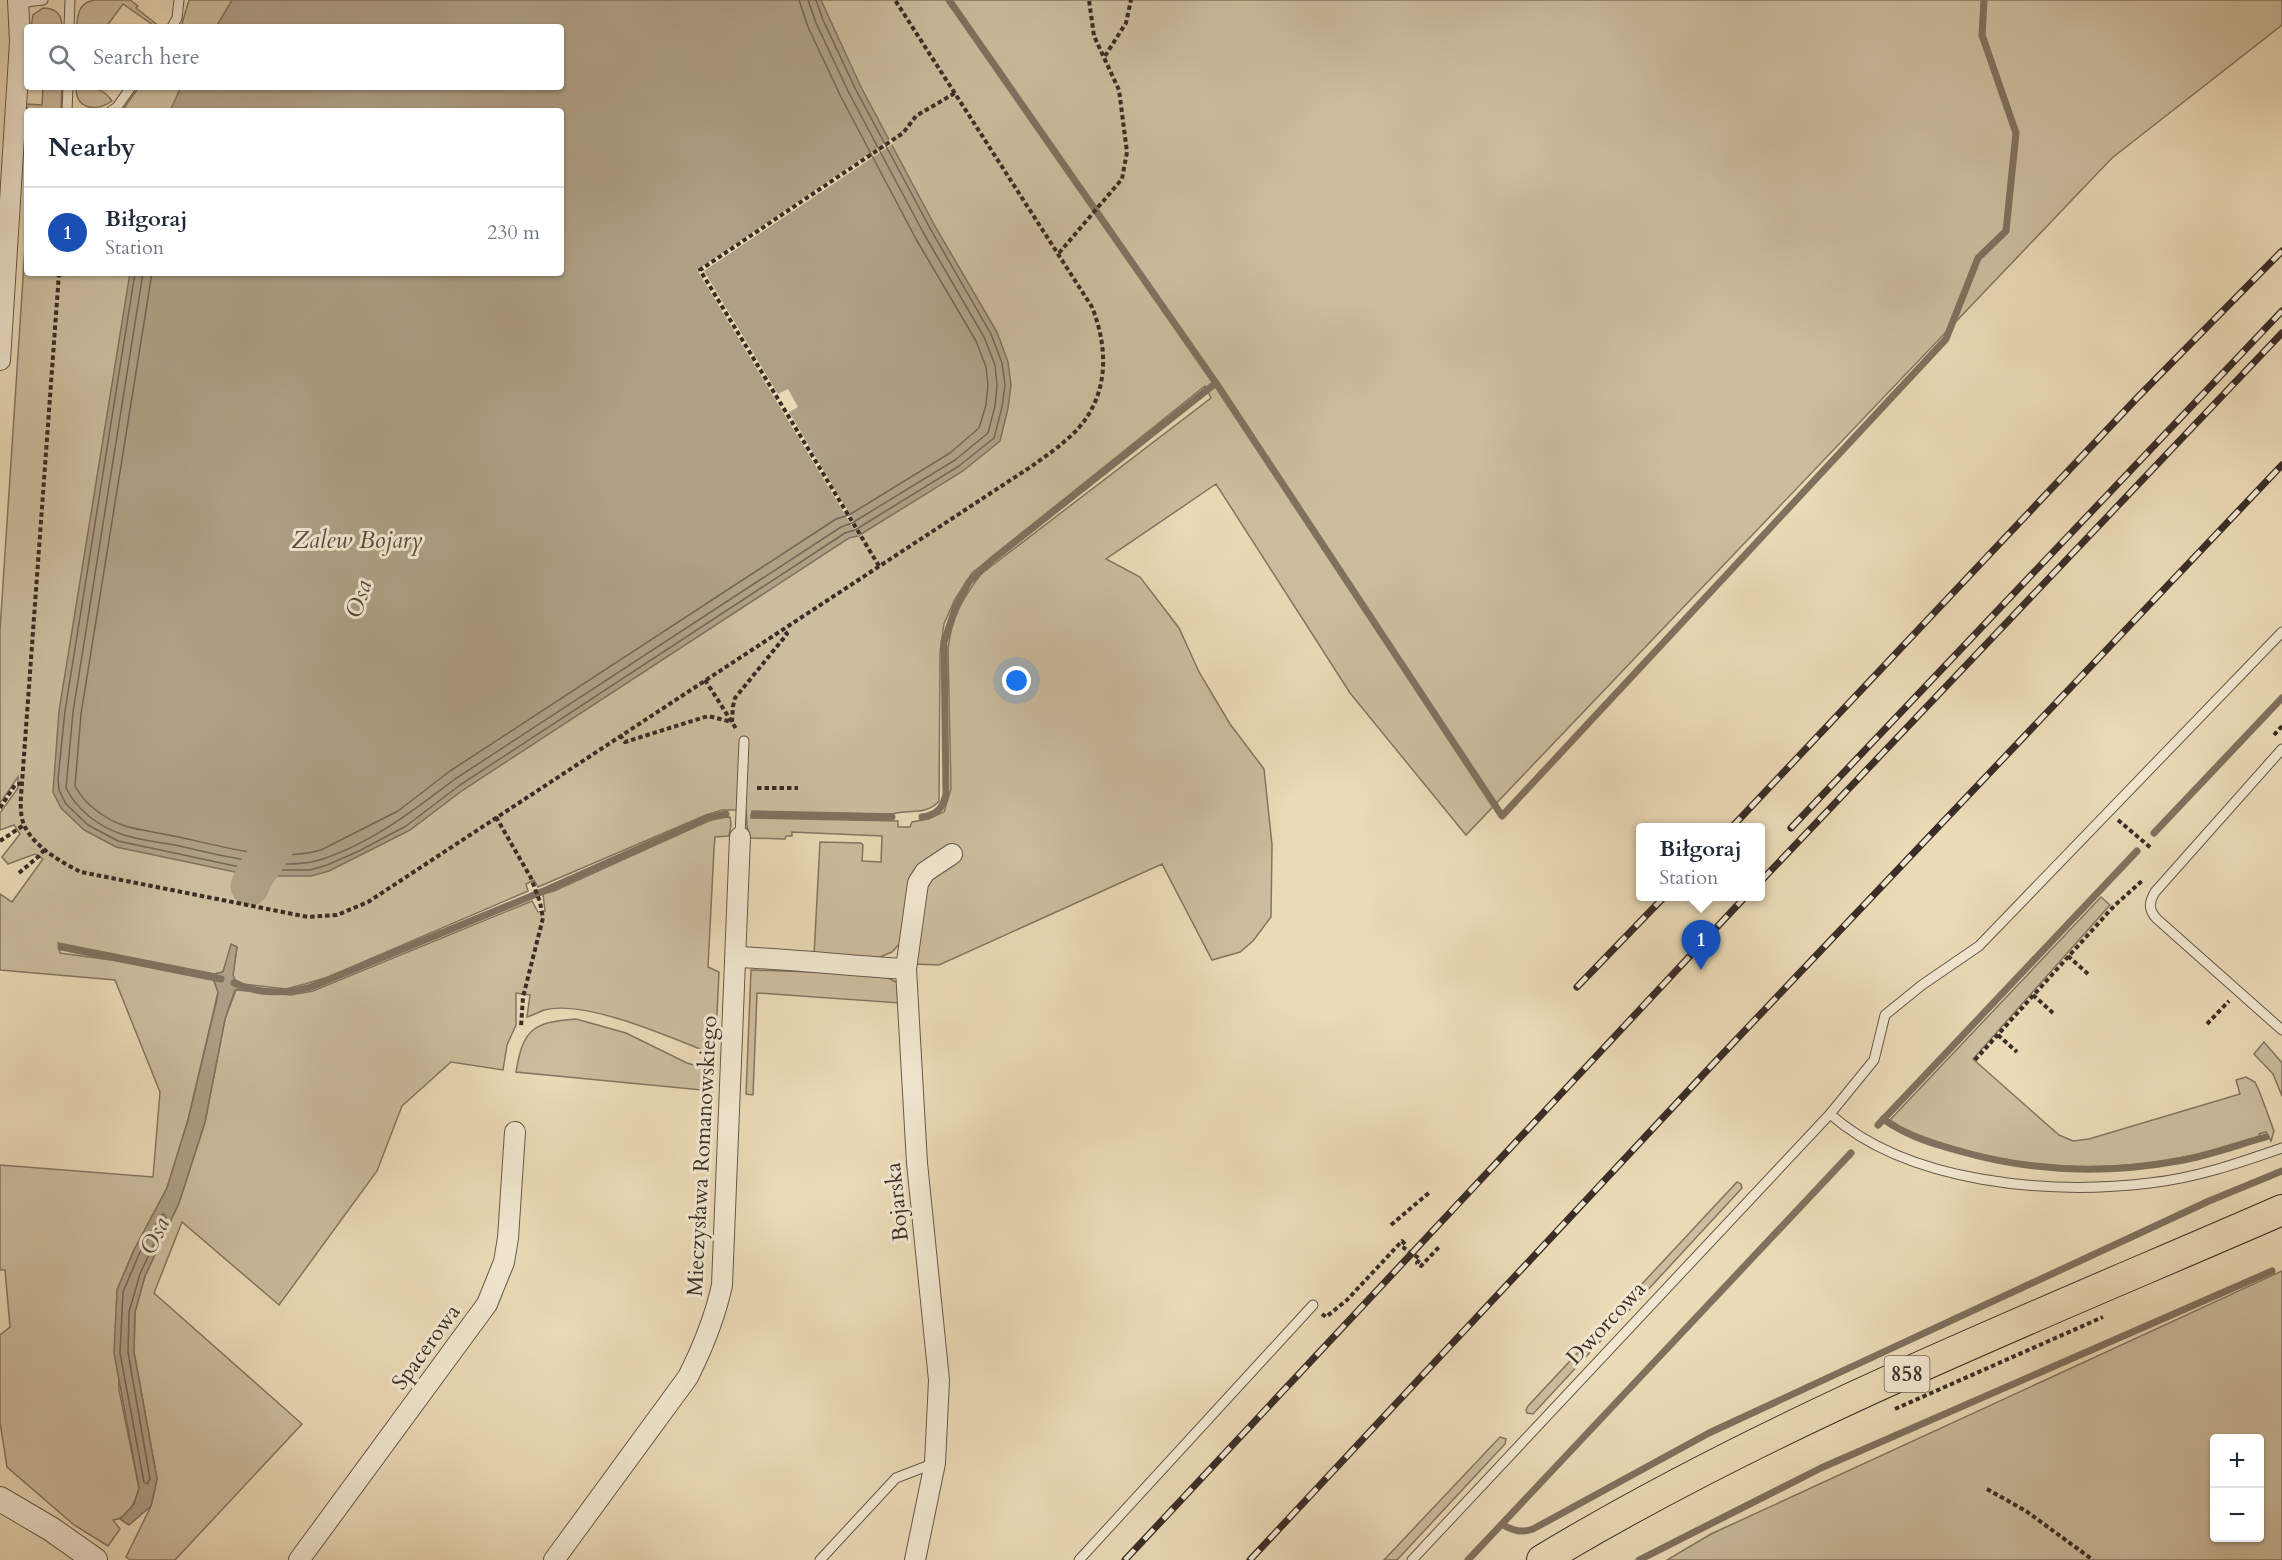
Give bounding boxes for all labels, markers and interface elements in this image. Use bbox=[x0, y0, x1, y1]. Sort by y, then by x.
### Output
search box bbox=[24, 24, 564, 90]
icon: search bbox=[45, 41, 78, 74]
text: Search here bbox=[93, 42, 200, 72]
text: Nearby bbox=[48, 130, 136, 165]
text: Biłgoraj bbox=[105, 204, 188, 234]
text: 1 bbox=[62, 219, 73, 246]
text: 230 m bbox=[487, 219, 540, 246]
text: Station bbox=[105, 234, 164, 261]
water label: Zalew Bojary bbox=[292, 524, 423, 557]
water label: Osa bbox=[338, 576, 380, 622]
your location bbox=[1002, 666, 1031, 695]
popup bbox=[1636, 823, 1765, 901]
text: Biłgoraj bbox=[1659, 834, 1742, 864]
text: Station bbox=[1659, 864, 1718, 891]
pin: 1 bbox=[1682, 920, 1720, 970]
street label: Mieczysława Romanowskiego bbox=[680, 1015, 724, 1297]
street label: Bojarska bbox=[878, 1161, 916, 1243]
water label: Osa bbox=[132, 1212, 178, 1260]
street label: Dworcowa bbox=[1559, 1274, 1653, 1371]
street label: Spacerowa bbox=[385, 1298, 468, 1396]
road number: 858 bbox=[1884, 1356, 1930, 1392]
map controls bbox=[2210, 1434, 2264, 1542]
button: + bbox=[2210, 1434, 2264, 1488]
button: − bbox=[2210, 1488, 2264, 1542]

